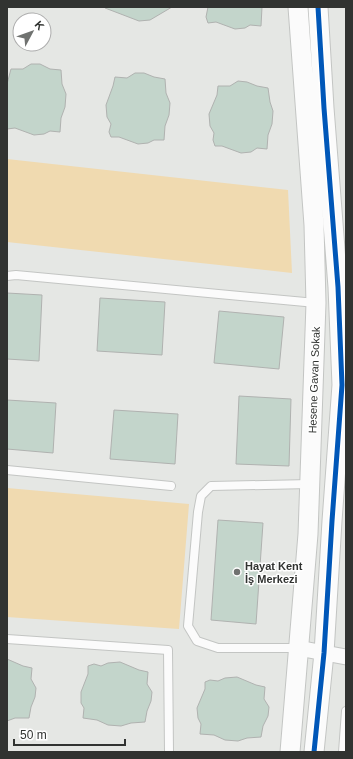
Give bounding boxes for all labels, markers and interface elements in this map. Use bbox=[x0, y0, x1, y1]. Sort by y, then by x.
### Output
north arrow bbox=[12, 12, 52, 52]
text: K bbox=[32, 19, 47, 32]
street label: Hesene Gavan Sokak bbox=[306, 326, 322, 434]
place label: Hayat Kent İş Merkezi bbox=[245, 560, 303, 585]
marker: Hayat Kent İş Merkezi bbox=[232, 567, 242, 577]
scale bar bbox=[14, 721, 125, 747]
text: 50 m bbox=[20, 728, 47, 742]

